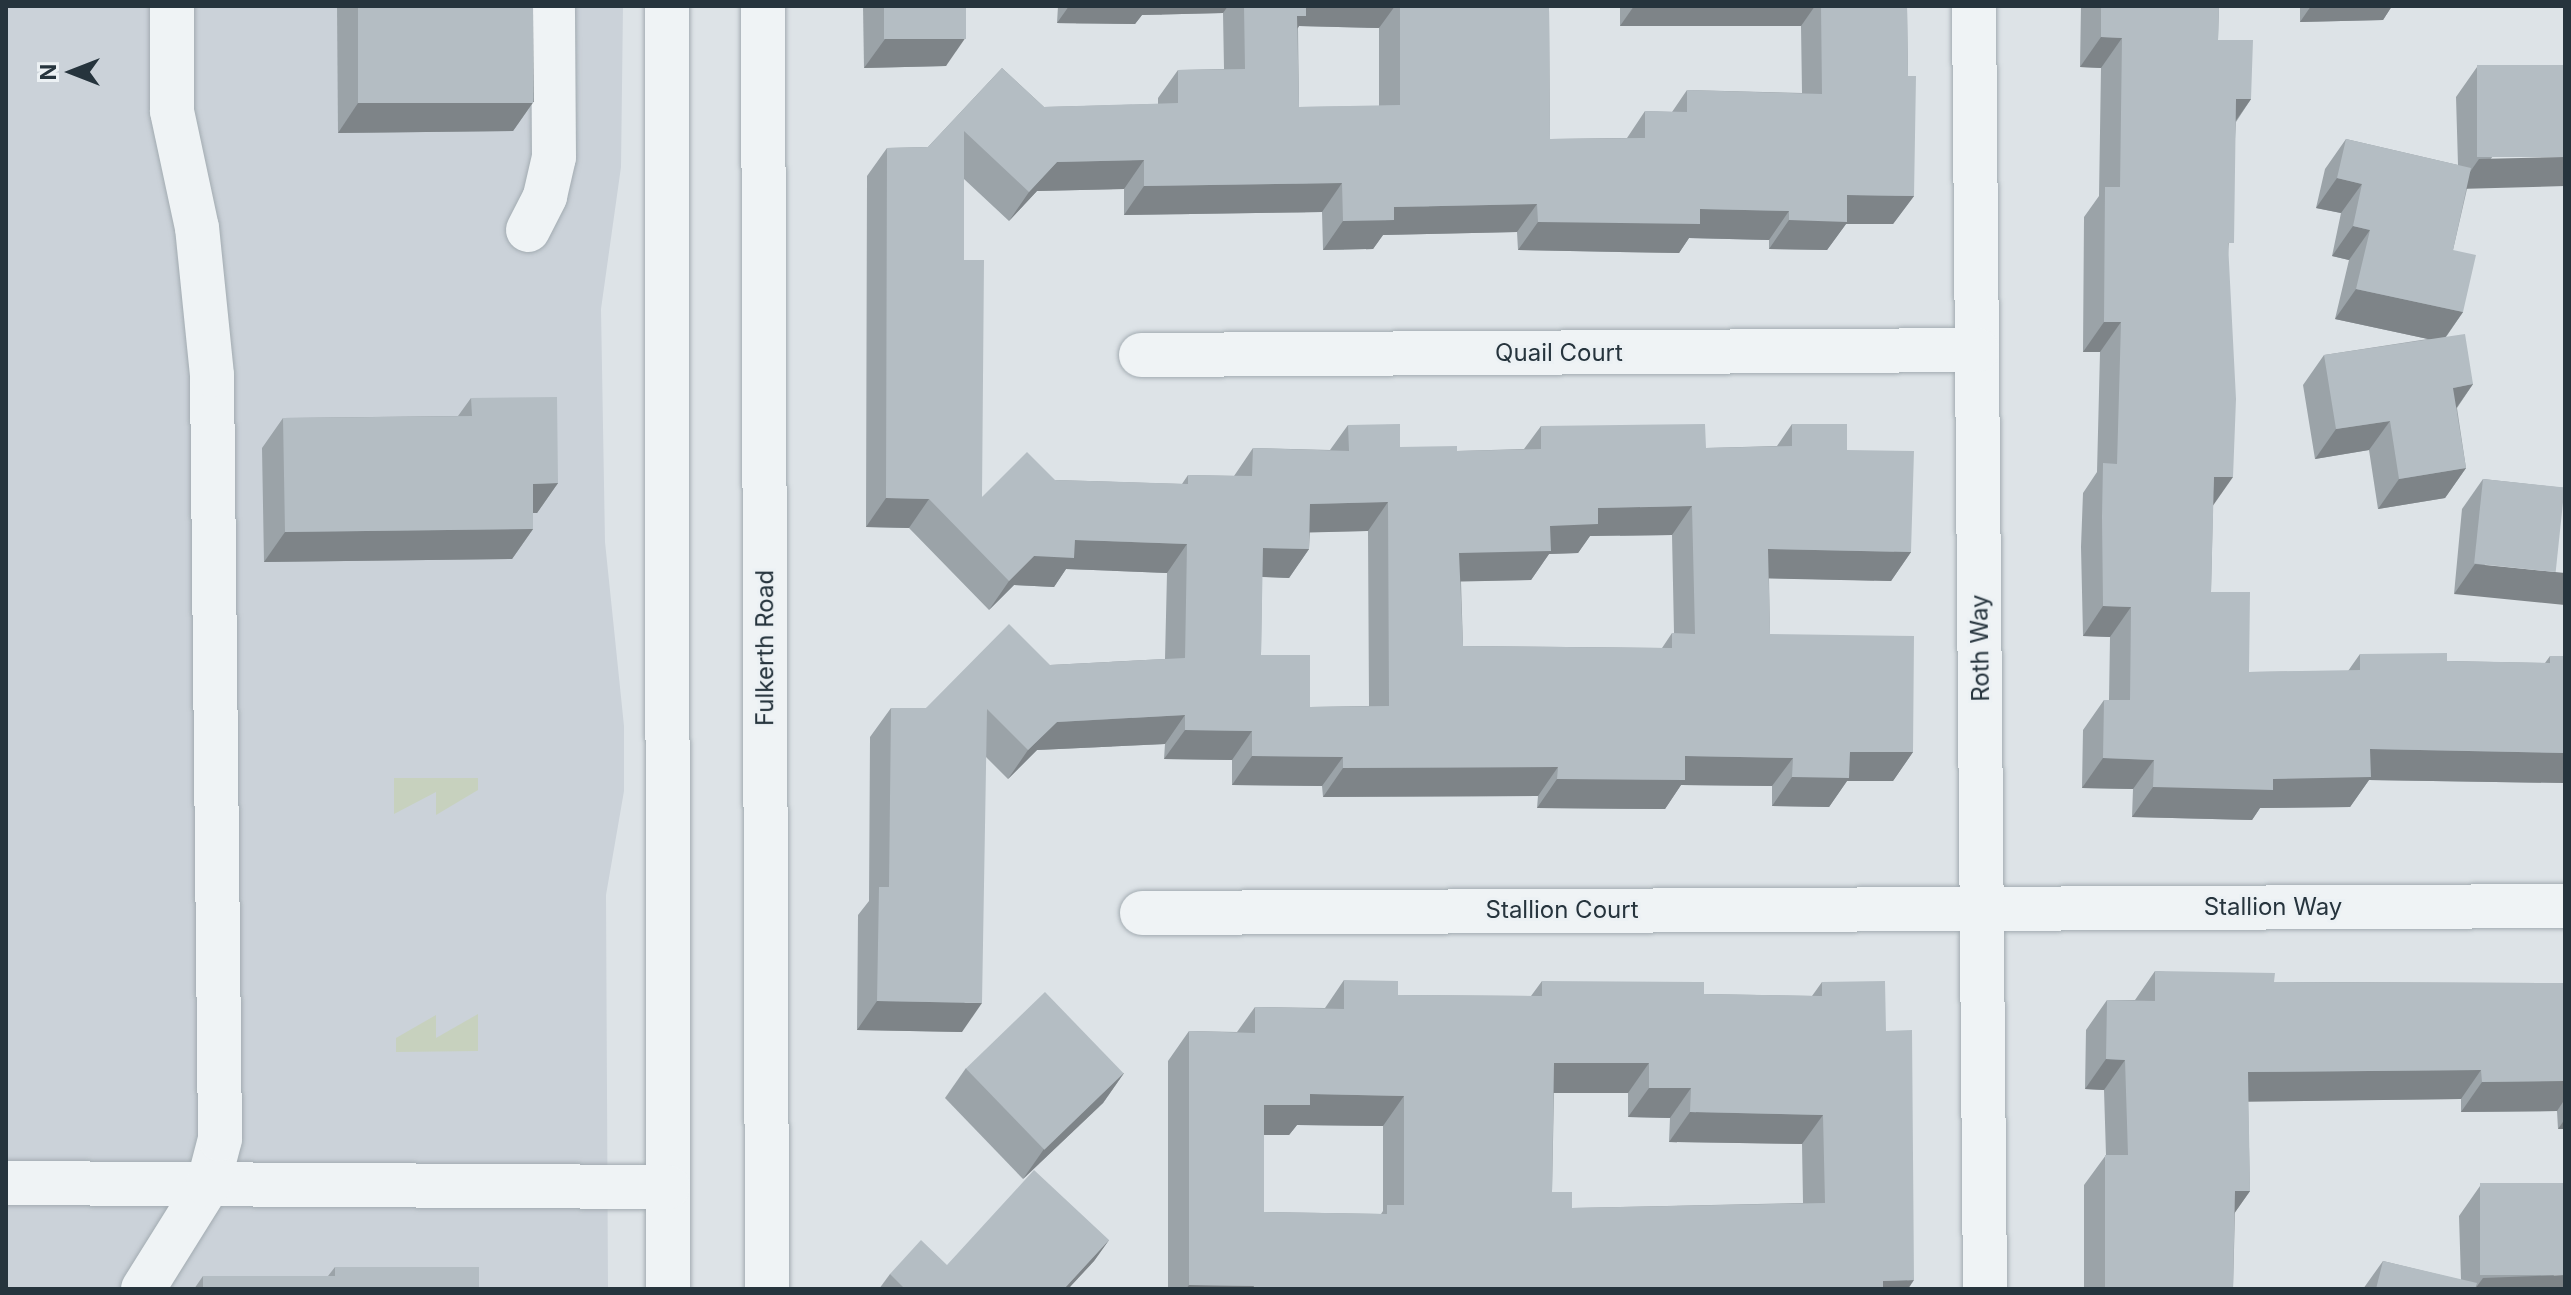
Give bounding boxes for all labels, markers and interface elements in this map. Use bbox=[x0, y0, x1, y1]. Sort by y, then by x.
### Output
north arrow bbox=[32, 32, 112, 112]
text: N bbox=[35, 64, 61, 80]
street label: Quail Court bbox=[1495, 339, 1623, 367]
street label: Fulkerth Road bbox=[751, 570, 779, 726]
street label: Roth Way bbox=[1965, 594, 1995, 702]
street label: Stallion Way bbox=[2204, 893, 2342, 921]
street label: Stallion Court bbox=[1486, 896, 1638, 924]

